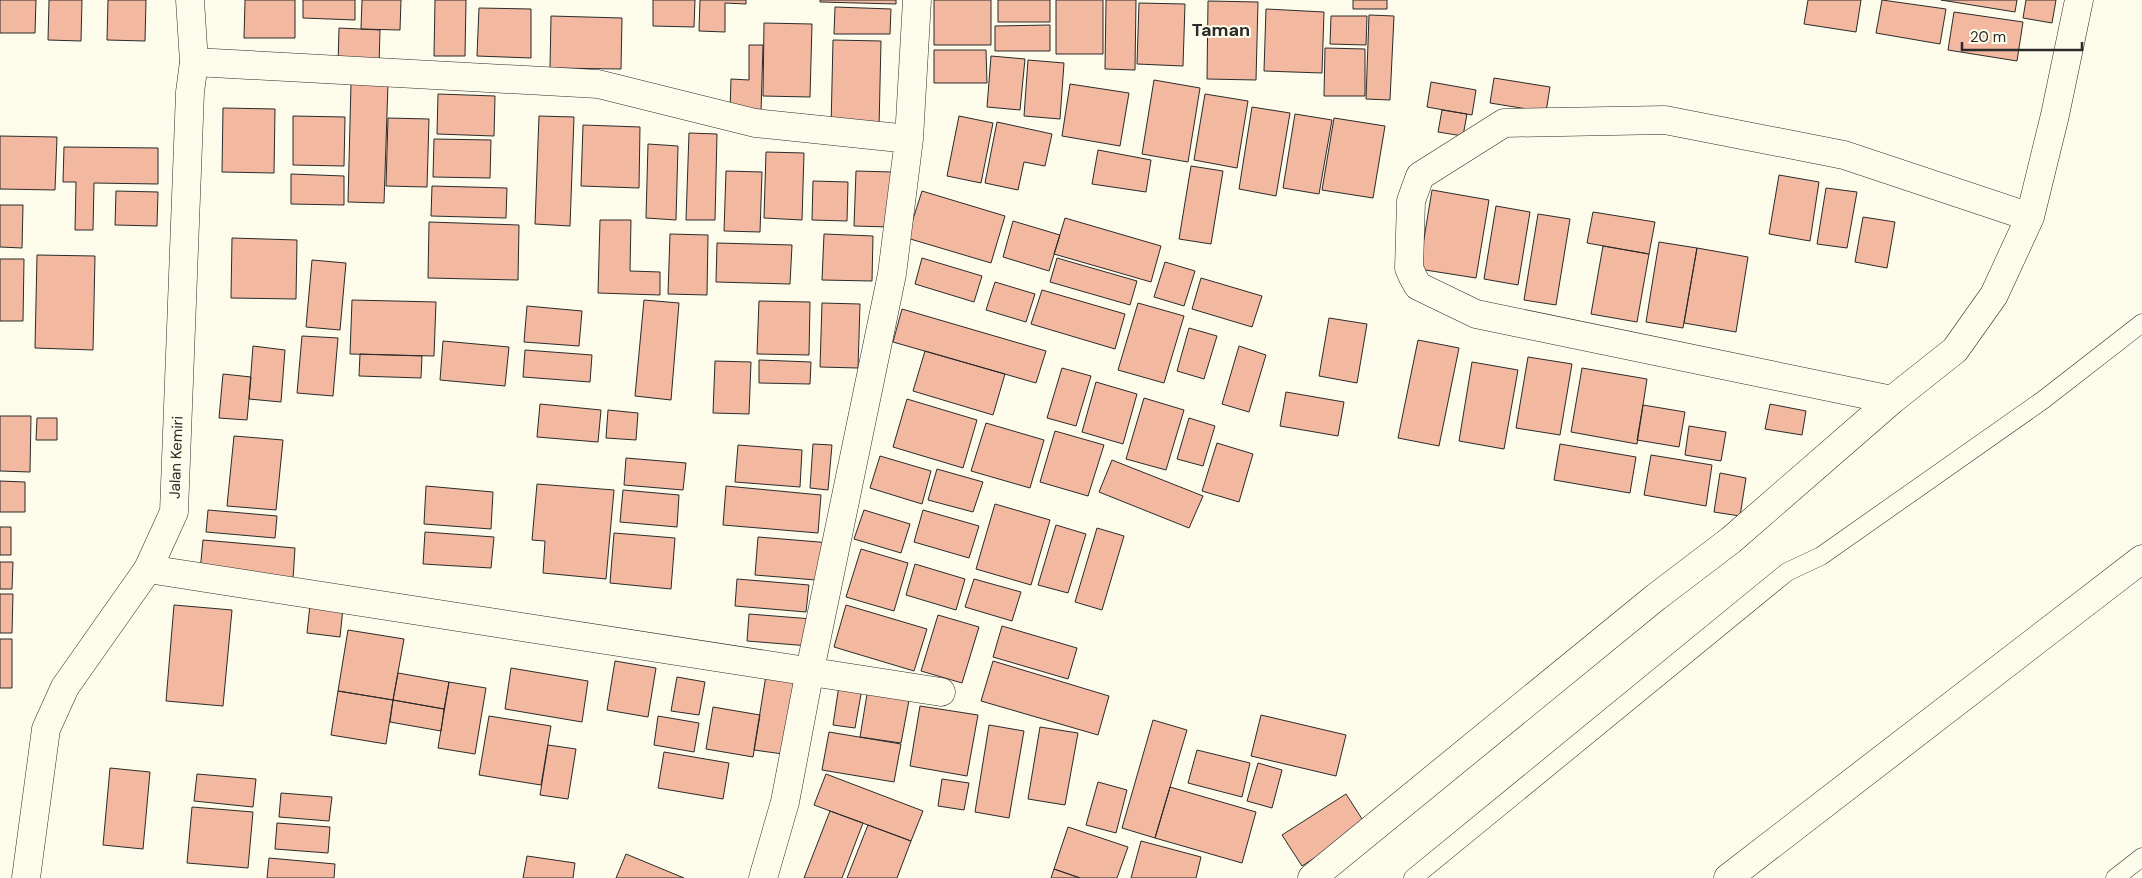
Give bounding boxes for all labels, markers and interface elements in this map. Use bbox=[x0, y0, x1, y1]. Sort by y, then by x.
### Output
district label: Taman bbox=[1192, 18, 1250, 42]
scale bar bbox=[1962, 20, 2082, 52]
text: 20 m bbox=[1970, 27, 2006, 47]
street label: Jalan Kemiri bbox=[165, 416, 188, 499]

